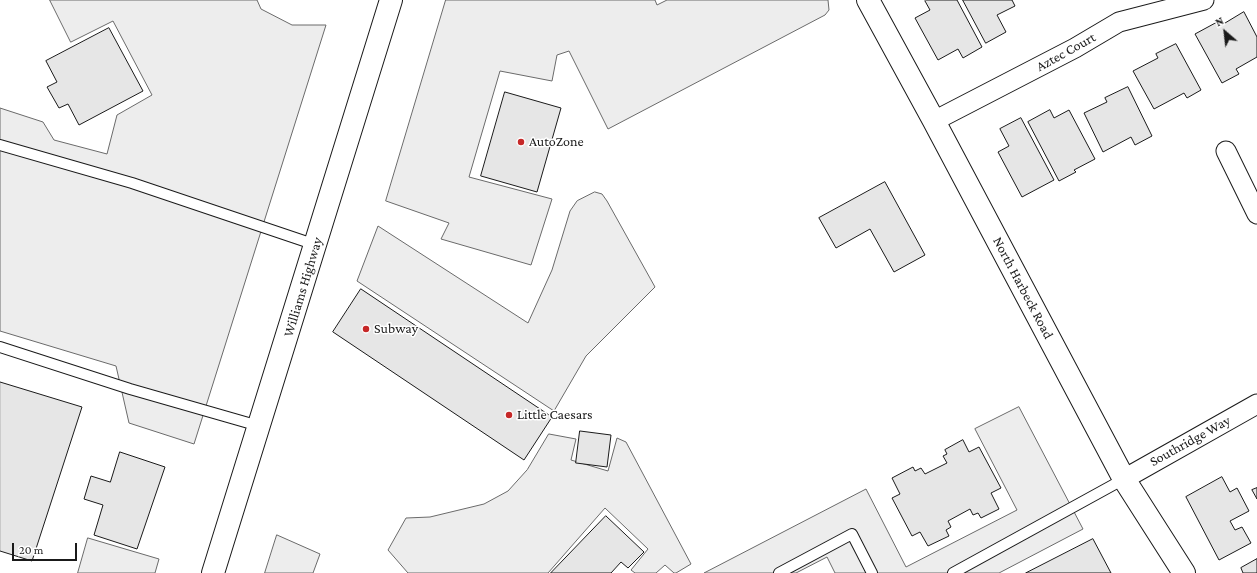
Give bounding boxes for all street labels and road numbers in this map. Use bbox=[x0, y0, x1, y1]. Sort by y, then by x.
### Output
street label: Aztec Court bbox=[1033, 29, 1099, 75]
street label: North Harbeck Road bbox=[989, 234, 1057, 342]
street label: Williams Highway bbox=[280, 235, 326, 339]
street label: Southridge Way bbox=[1147, 412, 1233, 470]

